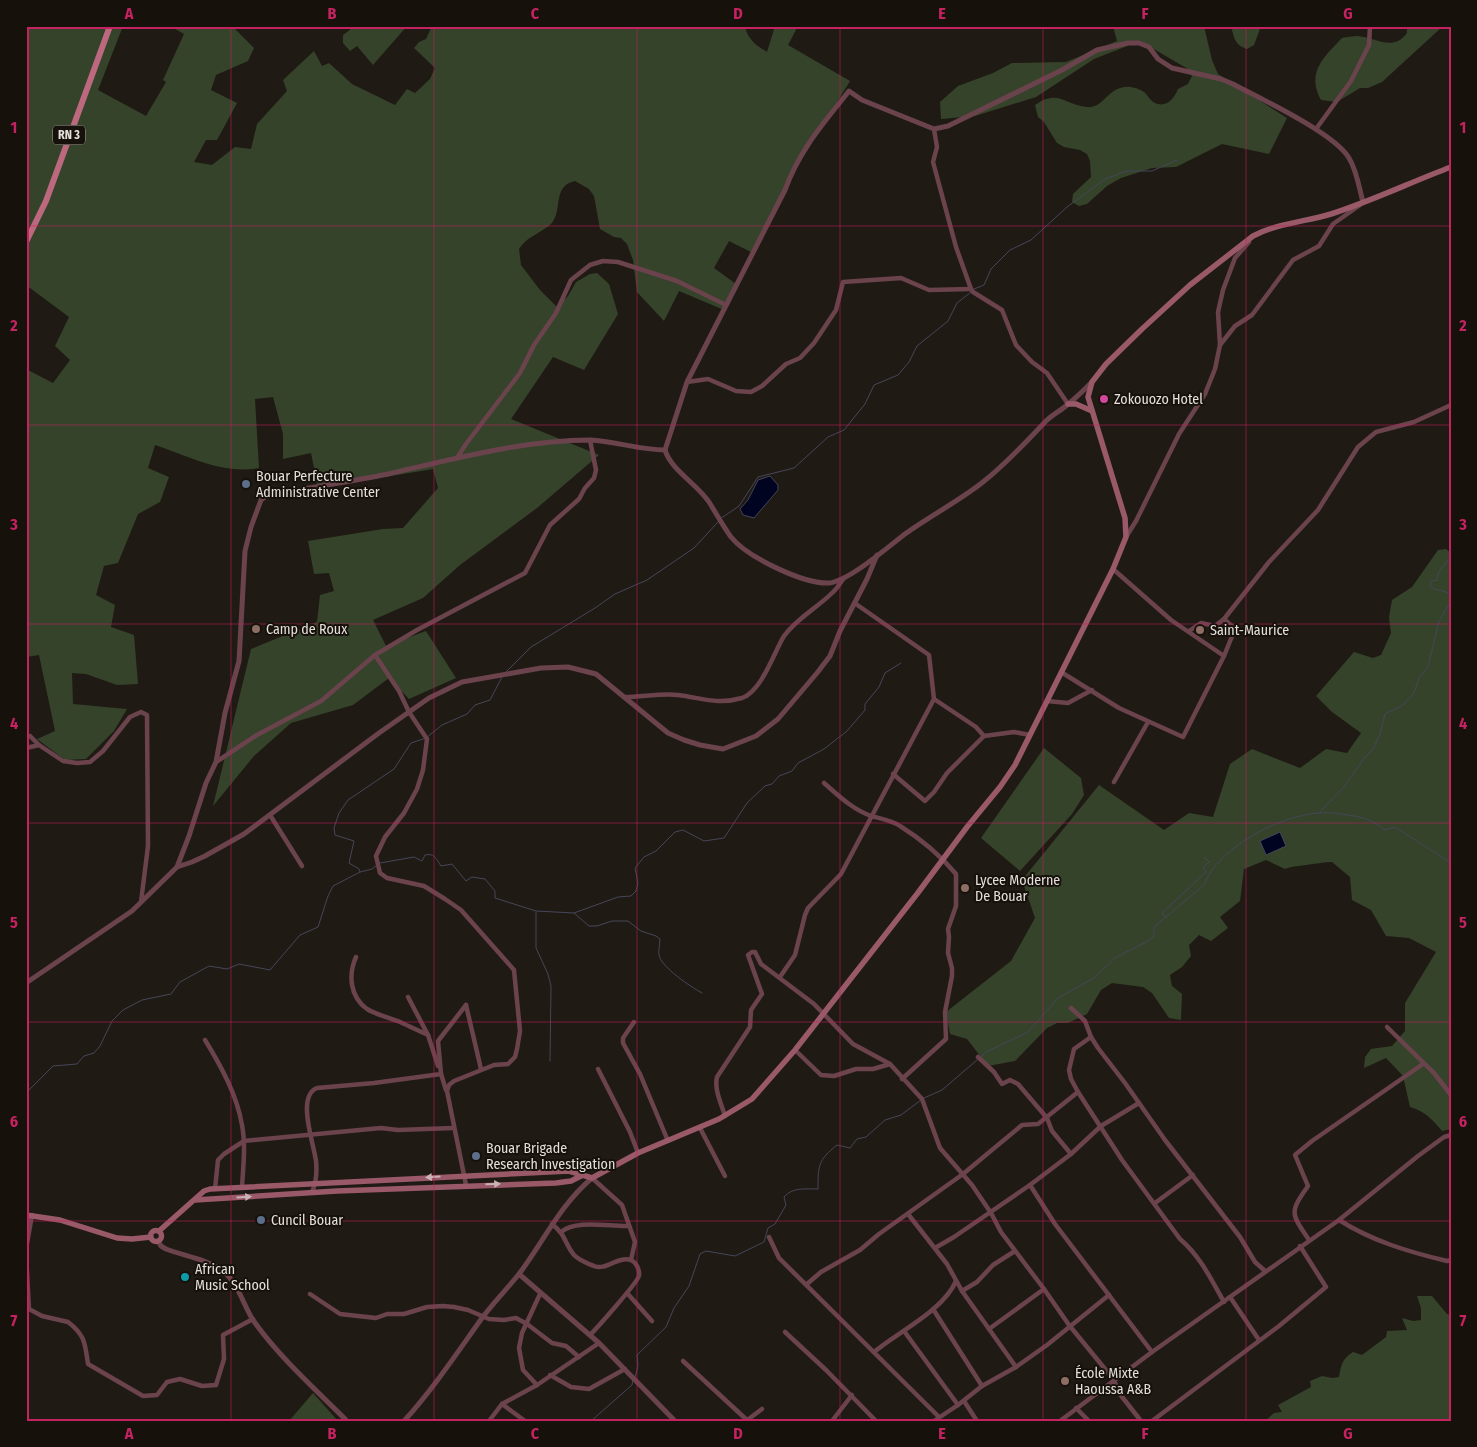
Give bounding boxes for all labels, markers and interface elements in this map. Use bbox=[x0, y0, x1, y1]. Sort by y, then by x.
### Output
text: A bbox=[124, 4, 134, 23]
text: B bbox=[328, 4, 337, 23]
text: C bbox=[531, 4, 540, 23]
text: D bbox=[733, 4, 743, 23]
text: E bbox=[938, 4, 946, 23]
text: F bbox=[1141, 4, 1149, 23]
text: G bbox=[1343, 4, 1353, 23]
text: 1 bbox=[11, 118, 17, 137]
text: 1 bbox=[1460, 118, 1466, 137]
road number: RN 3 bbox=[53, 126, 85, 144]
text: 2 bbox=[9, 316, 18, 335]
text: 2 bbox=[1458, 316, 1467, 335]
place label: Zokouozo Hotel bbox=[1114, 391, 1203, 408]
marker: Zokouozo Hotel bbox=[1098, 393, 1110, 405]
place label: Bouar Perfecture Administrative Center bbox=[256, 468, 380, 501]
marker: Bouar Perfecture Administrative Center bbox=[240, 478, 252, 490]
text: 3 bbox=[9, 515, 18, 534]
text: 3 bbox=[1458, 515, 1467, 534]
place label: Camp de Roux bbox=[266, 621, 348, 638]
place label: Saint-Maurice bbox=[1210, 622, 1289, 639]
marker: Camp de Roux bbox=[250, 623, 262, 635]
marker: Saint-Maurice bbox=[1194, 624, 1206, 636]
text: 4 bbox=[10, 714, 18, 733]
text: 4 bbox=[1459, 714, 1467, 733]
place label: Lycee Moderne De Bouar bbox=[975, 872, 1060, 905]
marker: Lycee Moderne De Bouar bbox=[959, 882, 971, 894]
text: 5 bbox=[10, 913, 18, 932]
text: 5 bbox=[1459, 913, 1467, 932]
text: 6 bbox=[10, 1112, 18, 1131]
text: 6 bbox=[1459, 1112, 1467, 1131]
place label: Bouar Brigade Research Investigation bbox=[486, 1140, 615, 1173]
marker: Bouar Brigade Research Investigation bbox=[470, 1150, 482, 1162]
one-way arrow bbox=[424, 1174, 440, 1182]
one-way arrow bbox=[486, 1180, 502, 1188]
one-way arrow bbox=[236, 1192, 252, 1200]
place label: Cuncil Bouar bbox=[271, 1212, 343, 1229]
marker: Cuncil Bouar bbox=[255, 1214, 267, 1226]
place label: African Music School bbox=[195, 1261, 270, 1294]
marker: African Music School bbox=[179, 1271, 191, 1283]
text: 7 bbox=[11, 1311, 18, 1330]
text: 7 bbox=[1460, 1311, 1467, 1330]
place label: École Mixte Haoussa A&B bbox=[1075, 1364, 1152, 1398]
marker: École Mixte Haoussa A&B bbox=[1059, 1375, 1071, 1387]
text: A bbox=[124, 1424, 134, 1443]
text: B bbox=[328, 1424, 337, 1443]
text: C bbox=[531, 1424, 540, 1443]
text: D bbox=[733, 1424, 743, 1443]
text: E bbox=[938, 1424, 946, 1443]
text: F bbox=[1141, 1424, 1149, 1443]
text: G bbox=[1343, 1424, 1353, 1443]

